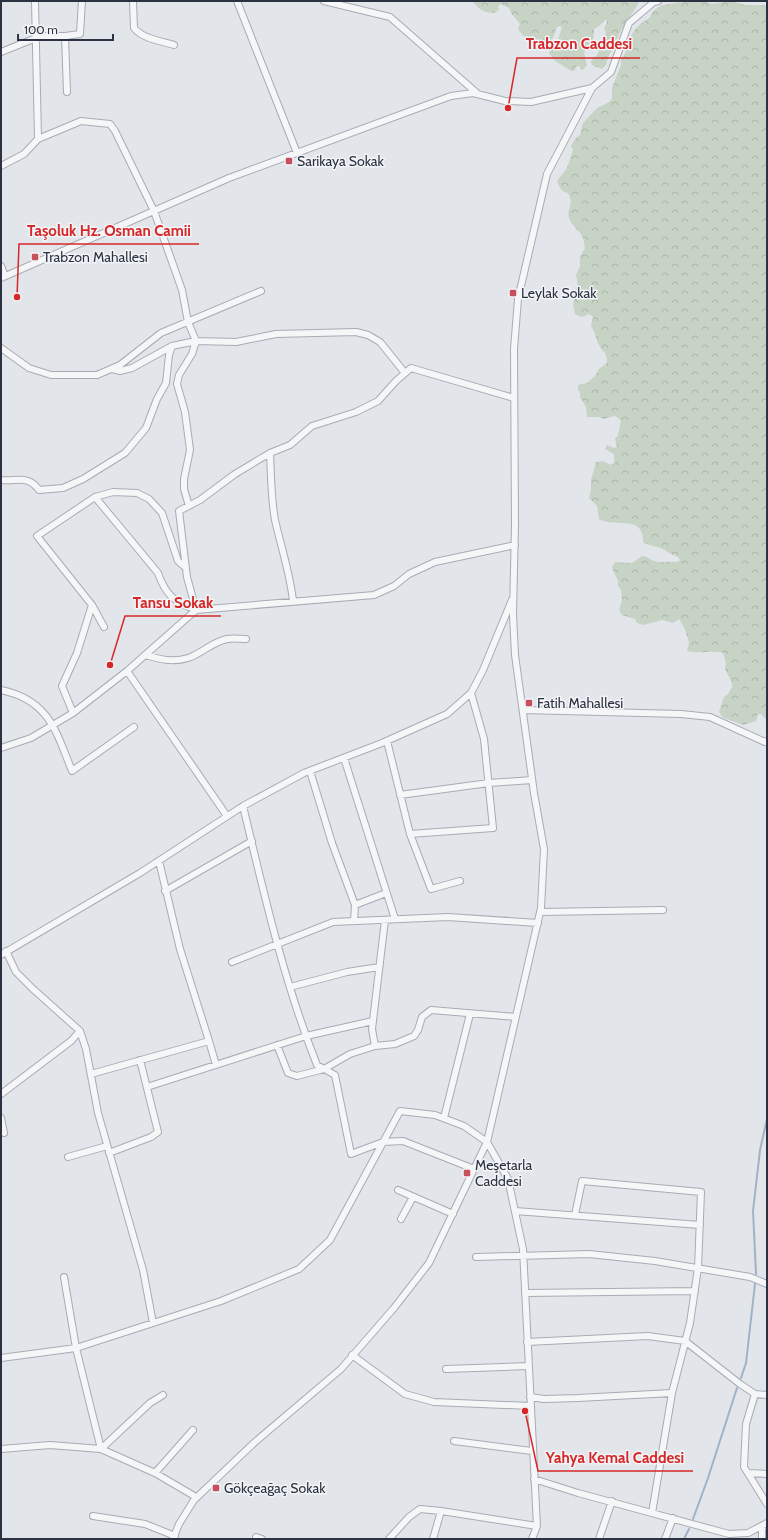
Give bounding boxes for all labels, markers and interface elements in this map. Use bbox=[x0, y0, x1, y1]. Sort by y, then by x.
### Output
scale bar bbox=[18, 16, 113, 42]
text: 100 m bbox=[24, 22, 58, 37]
callout: Trabzon Caddesi bbox=[517, 31, 640, 58]
text: Trabzon Caddesi bbox=[526, 35, 632, 53]
place label: Sarikaya Sokak bbox=[297, 152, 385, 170]
marker: Sarikaya Sokak bbox=[284, 156, 294, 166]
callout: Taşoluk Hz. Osman Camii bbox=[19, 217, 199, 244]
text: Taşoluk Hz. Osman Camii bbox=[27, 222, 191, 240]
place label: Trabzon Mahallesi bbox=[43, 248, 148, 266]
marker: Trabzon Mahallesi bbox=[30, 252, 40, 262]
place label: Leylak Sokak bbox=[521, 284, 597, 302]
marker: Leylak Sokak bbox=[508, 288, 518, 298]
callout: Tansu Sokak bbox=[125, 589, 221, 616]
text: Tansu Sokak bbox=[133, 594, 214, 612]
place label: Fatih Mahallesi bbox=[537, 694, 623, 712]
marker: Fatih Mahallesi bbox=[524, 698, 534, 708]
place label: Meşetarla Caddesi bbox=[475, 1156, 532, 1190]
marker: Meşetarla Caddesi bbox=[462, 1168, 472, 1178]
callout: Yahya Kemal Caddesi bbox=[538, 1444, 693, 1471]
text: Yahya Kemal Caddesi bbox=[545, 1449, 684, 1467]
place label: Gökçeağaç Sokak bbox=[224, 1479, 326, 1497]
marker: Gökçeağaç Sokak bbox=[211, 1483, 221, 1493]

